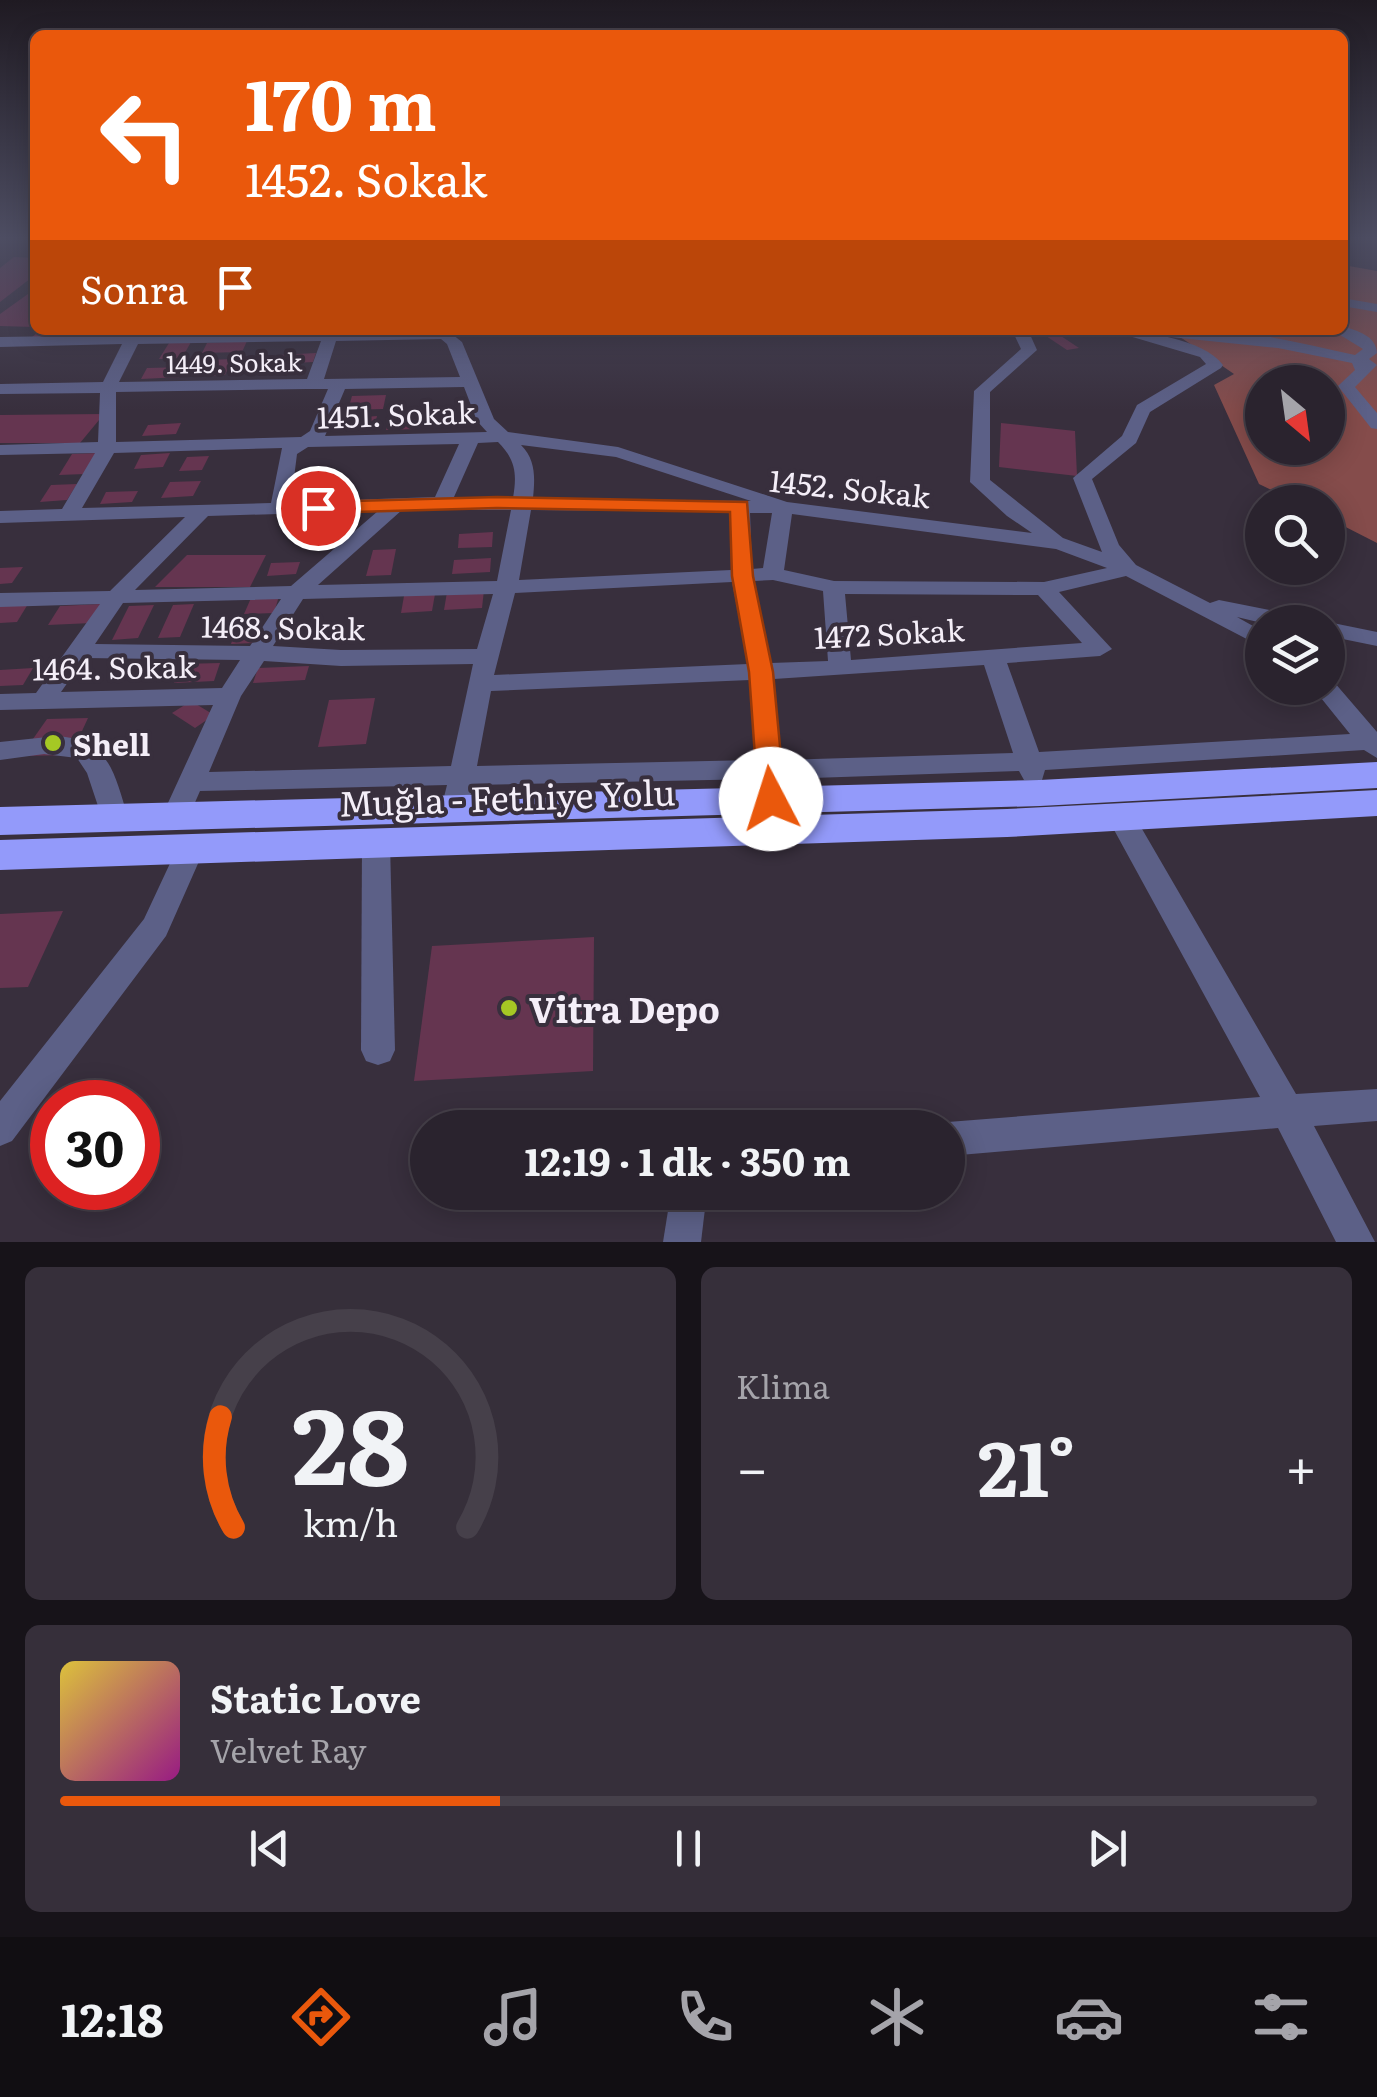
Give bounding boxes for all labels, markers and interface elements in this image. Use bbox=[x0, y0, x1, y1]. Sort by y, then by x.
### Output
text: 170 m bbox=[245, 49, 437, 153]
icon: left bbox=[80, 70, 210, 200]
text: 1452. Sokak bbox=[245, 144, 487, 211]
text: Sonra bbox=[80, 259, 188, 316]
icon: arrive bbox=[208, 260, 263, 315]
street label: 1449. Sokak bbox=[166, 342, 303, 382]
north arrow bbox=[1245, 365, 1345, 465]
map controls bbox=[1245, 365, 1345, 705]
street label: 1451. Sokak bbox=[316, 388, 477, 438]
street label: 1452. Sokak bbox=[767, 457, 933, 517]
pin bbox=[276, 466, 361, 551]
icon: arrive bbox=[291, 481, 346, 536]
button: search bbox=[1245, 485, 1345, 585]
street label: 1468. Sokak bbox=[201, 603, 366, 649]
button: layers bbox=[1245, 605, 1345, 705]
street label: 1472 Sokak bbox=[813, 606, 966, 658]
street label: 1464. Sokak bbox=[32, 643, 197, 689]
place label: Shell bbox=[73, 721, 151, 765]
marker: Shell bbox=[42, 732, 64, 754]
position arrow bbox=[719, 747, 823, 851]
street label: Muğla - Fethiye Yolu bbox=[338, 764, 676, 828]
place label: Vitra Depo bbox=[529, 982, 720, 1034]
marker: Vitra Depo bbox=[498, 997, 520, 1019]
speed limit sign: 30 bbox=[30, 1080, 160, 1210]
text: 12:19 · 1 dk · 350 m bbox=[524, 1131, 851, 1188]
text: Klima bbox=[736, 1361, 830, 1409]
text: 28 bbox=[292, 1363, 409, 1517]
text: 21° bbox=[978, 1409, 1075, 1520]
text: − bbox=[736, 1424, 768, 1506]
text: + bbox=[1285, 1424, 1317, 1506]
text: km/h bbox=[303, 1495, 398, 1548]
text: Static Love bbox=[210, 1668, 421, 1725]
text: Velvet Ray bbox=[210, 1725, 366, 1773]
icon: previous bbox=[242, 1821, 297, 1876]
icon: pause bbox=[661, 1821, 716, 1876]
icon: next bbox=[1080, 1821, 1135, 1876]
icon: directions bbox=[286, 1982, 356, 2052]
icon: music bbox=[478, 1982, 548, 2052]
icon: phone bbox=[670, 1982, 740, 2052]
icon: climate bbox=[862, 1982, 932, 2052]
icon: car bbox=[1054, 1982, 1124, 2052]
icon: filters bbox=[1246, 1982, 1316, 2052]
text: 12:18 bbox=[61, 1984, 164, 2051]

